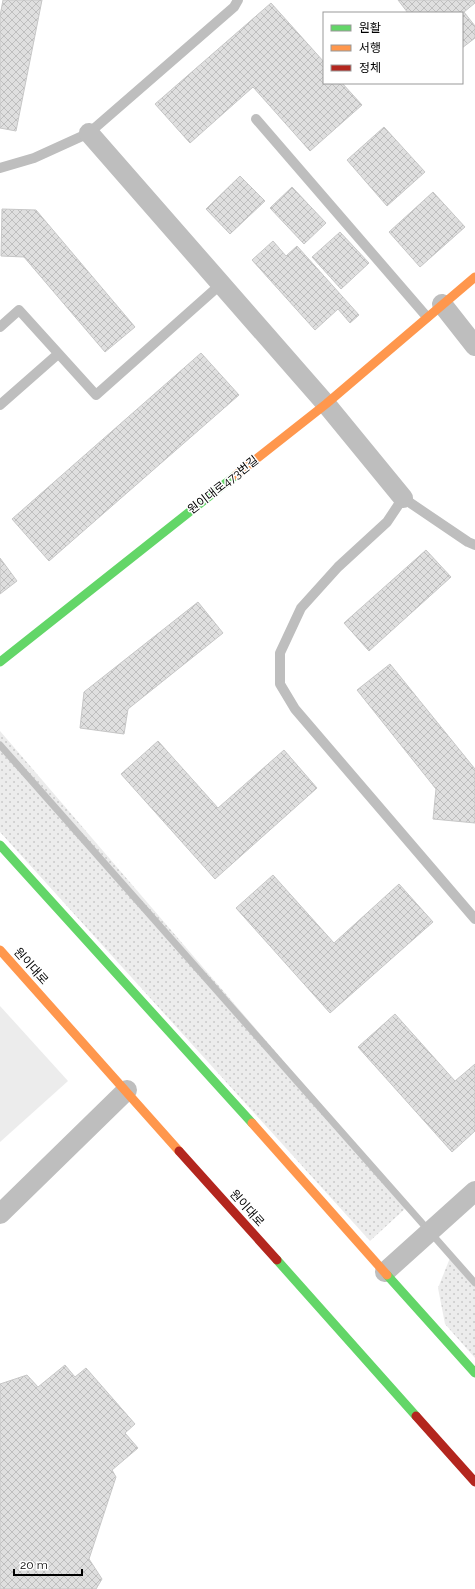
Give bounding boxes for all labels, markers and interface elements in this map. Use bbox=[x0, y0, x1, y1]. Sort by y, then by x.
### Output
legend bbox=[323, 12, 463, 84]
text: 원활 bbox=[359, 21, 381, 35]
text: 서행 bbox=[359, 41, 381, 55]
text: 정체 bbox=[359, 61, 381, 75]
street label: 원이대로473번길 bbox=[185, 453, 261, 517]
street label: 원이대로 bbox=[11, 945, 51, 987]
street label: 원이대로 bbox=[227, 1187, 267, 1229]
scale bar bbox=[14, 1551, 82, 1577]
text: 20 m bbox=[20, 1558, 48, 1572]

